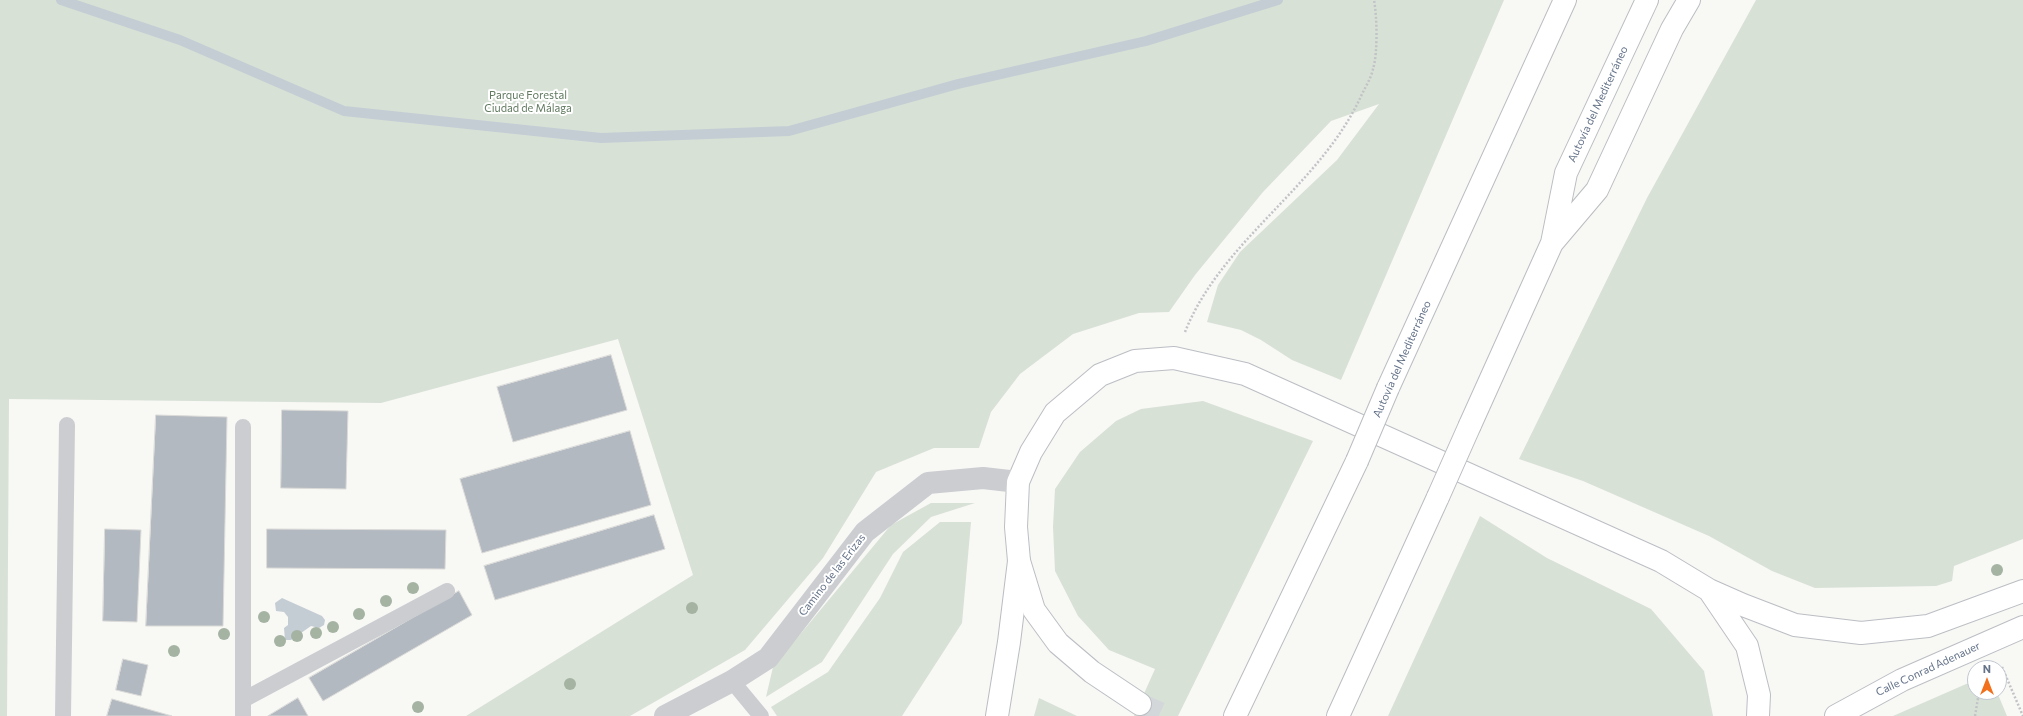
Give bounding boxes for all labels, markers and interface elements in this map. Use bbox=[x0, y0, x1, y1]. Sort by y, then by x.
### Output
street label: Autovía del Mediterráneo bbox=[1565, 44, 1631, 164]
park label: Parque Forestal Ciudad de Málaga bbox=[484, 88, 572, 114]
street label: Autovía del Mediterráneo bbox=[1370, 298, 1434, 420]
street label: Camino de las Erizas bbox=[796, 531, 868, 619]
street label: Calle Conrad Adenauer bbox=[1874, 639, 1982, 699]
north arrow bbox=[1967, 660, 2007, 700]
text: N bbox=[1983, 662, 1991, 675]

